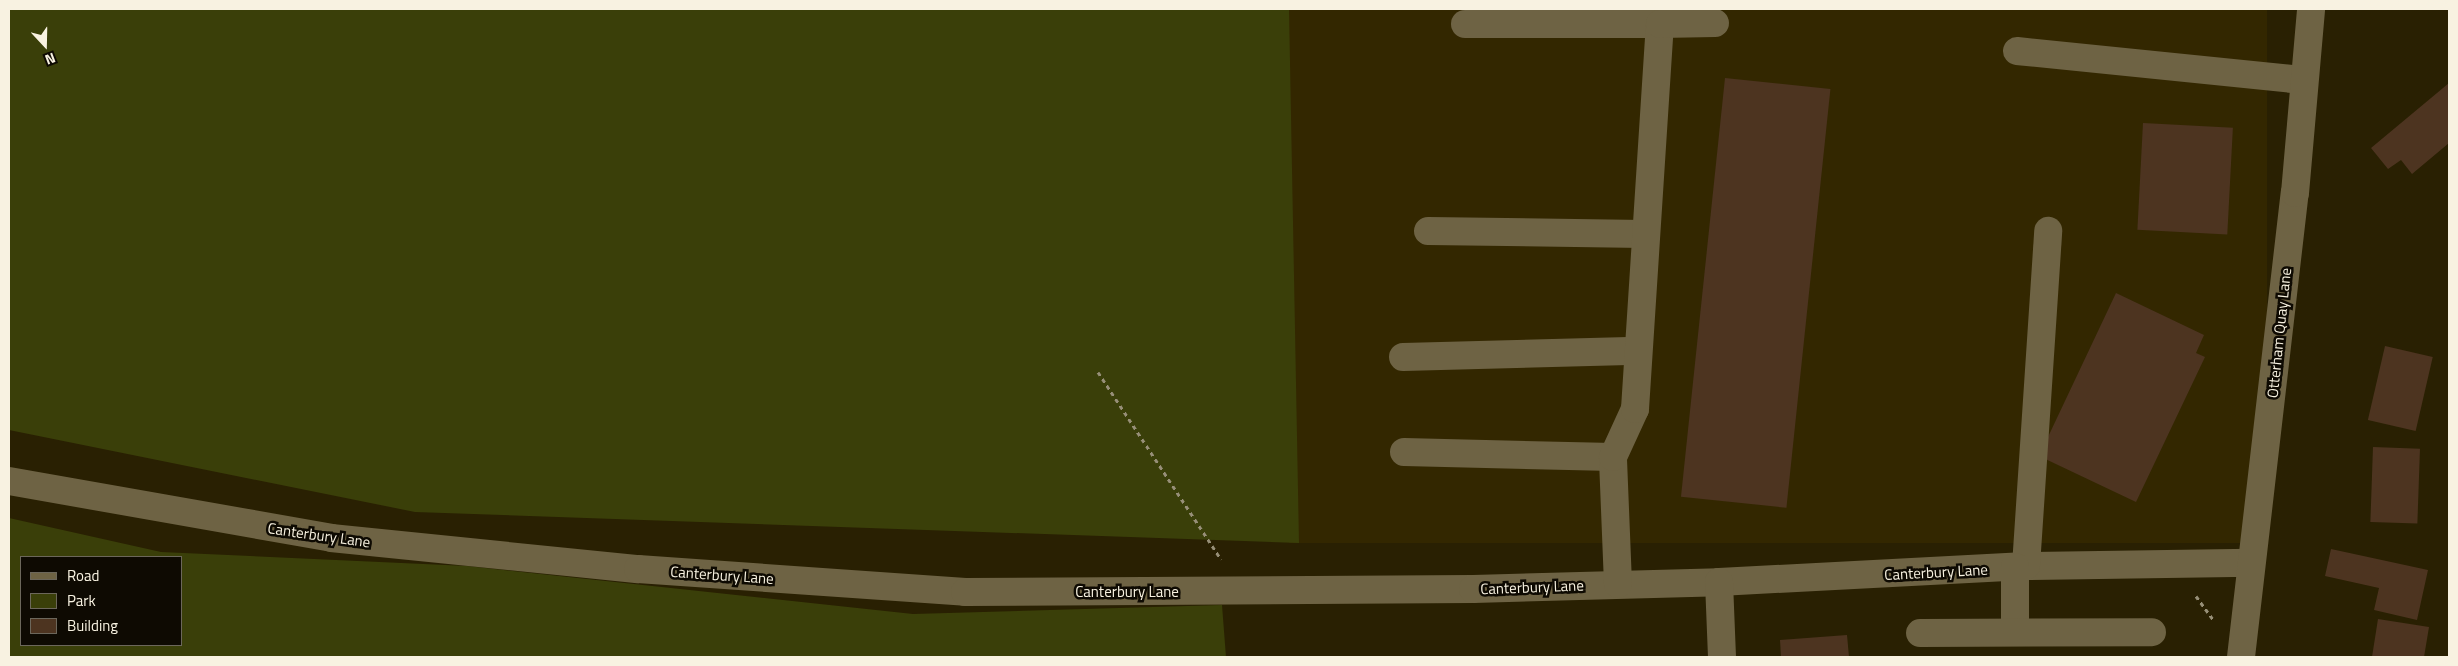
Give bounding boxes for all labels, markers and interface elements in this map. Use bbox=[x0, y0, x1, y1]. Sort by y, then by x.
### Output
north arrow bbox=[20, 20, 70, 70]
text: N bbox=[42, 48, 59, 71]
street label: Otterham Quay Lane bbox=[2263, 267, 2295, 399]
street label: Canterbury Lane bbox=[266, 519, 372, 551]
legend bbox=[20, 556, 182, 646]
street label: Canterbury Lane bbox=[1884, 560, 1988, 584]
street label: Canterbury Lane bbox=[670, 562, 774, 588]
text: Road bbox=[67, 564, 99, 587]
street label: Canterbury Lane bbox=[1480, 576, 1584, 598]
street label: Canterbury Lane bbox=[1075, 583, 1179, 601]
text: Park bbox=[67, 589, 96, 612]
text: Building bbox=[67, 614, 118, 637]

